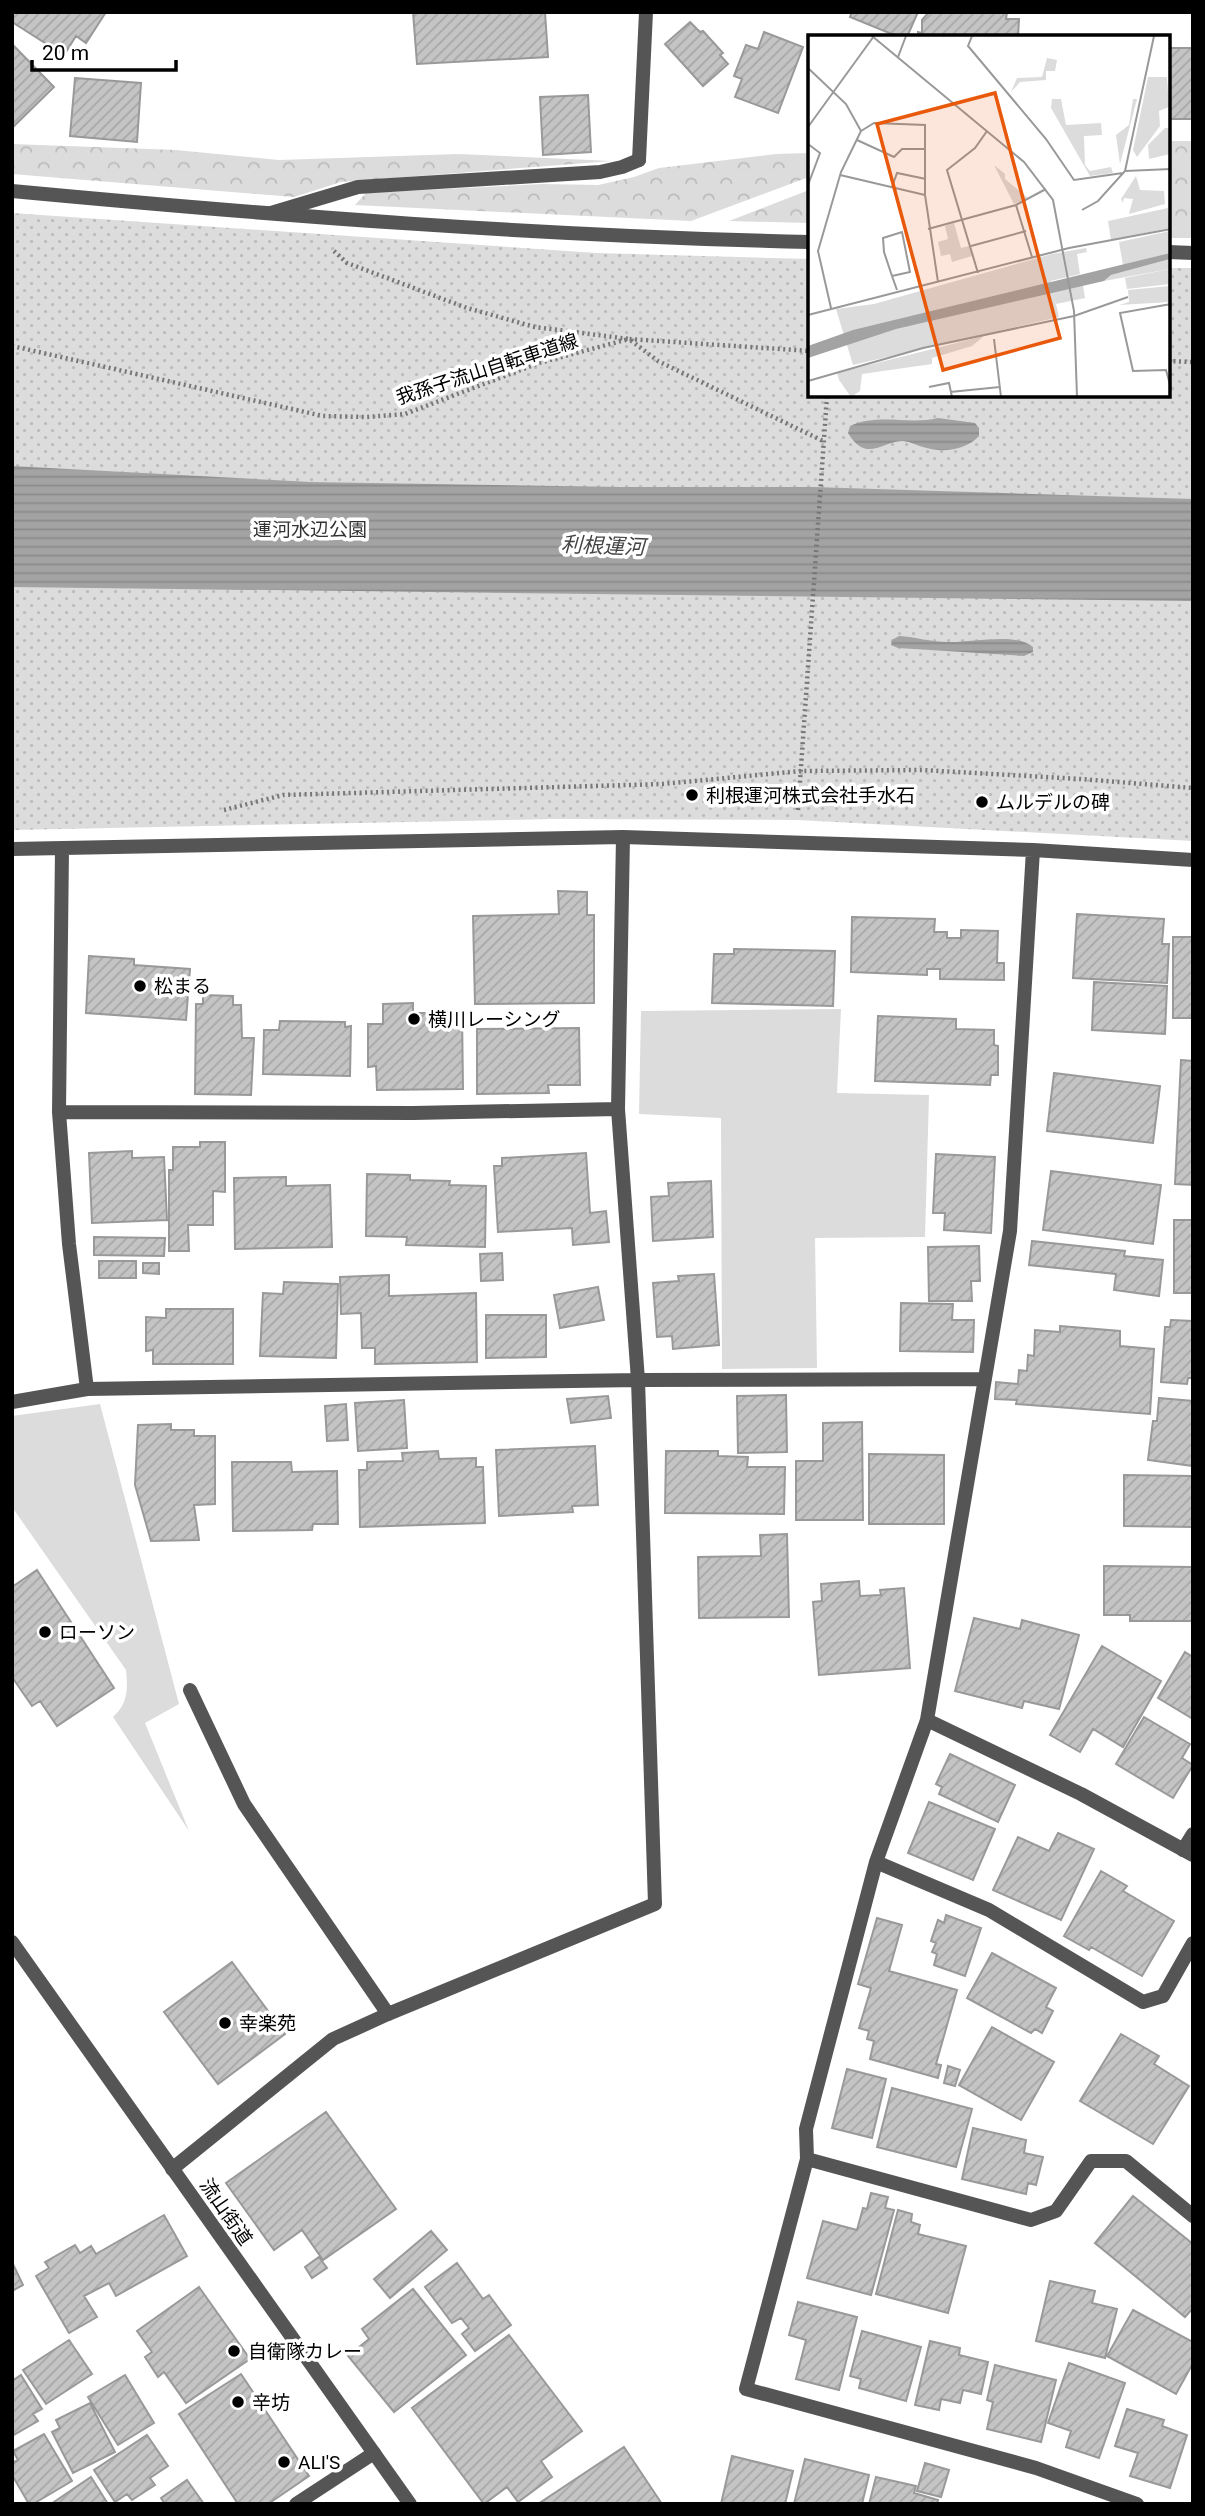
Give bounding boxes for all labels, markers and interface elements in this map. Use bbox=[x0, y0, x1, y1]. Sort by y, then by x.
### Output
scale bar bbox=[32, 28, 175, 72]
inset map bbox=[808, 35, 1170, 397]
text: 20 m bbox=[42, 41, 89, 65]
street label: 我孫子流山自転車道線 bbox=[393, 329, 581, 409]
park label: 運河水辺公園 bbox=[253, 518, 367, 541]
water label: 利根運河 bbox=[561, 533, 649, 560]
place label: 利根運河株式会社手水石 bbox=[706, 784, 915, 807]
marker: 利根運河株式会社手水石 bbox=[684, 787, 700, 803]
place label: ムルデルの碑 bbox=[996, 791, 1110, 814]
marker: ムルデルの碑 bbox=[974, 794, 990, 810]
place label: 松まる bbox=[154, 975, 211, 998]
marker: 松まる bbox=[132, 978, 148, 994]
place label: 横川レーシング bbox=[428, 1008, 561, 1031]
marker: 横川レーシング bbox=[406, 1011, 422, 1027]
place label: ローソン bbox=[59, 1621, 135, 1644]
marker: ローソン bbox=[37, 1624, 53, 1640]
place label: 幸楽苑 bbox=[239, 2012, 296, 2035]
marker: 幸楽苑 bbox=[217, 2015, 233, 2031]
street label: 流山街道 bbox=[195, 2174, 257, 2250]
place label: 自衛隊カレー bbox=[248, 2340, 362, 2363]
marker: 自衛隊カレー bbox=[226, 2343, 242, 2359]
place label: 辛坊 bbox=[252, 2391, 290, 2414]
marker: 辛坊 bbox=[230, 2394, 246, 2410]
place label: ALI'S bbox=[298, 2451, 340, 2474]
marker: ALI'S bbox=[276, 2454, 292, 2470]

